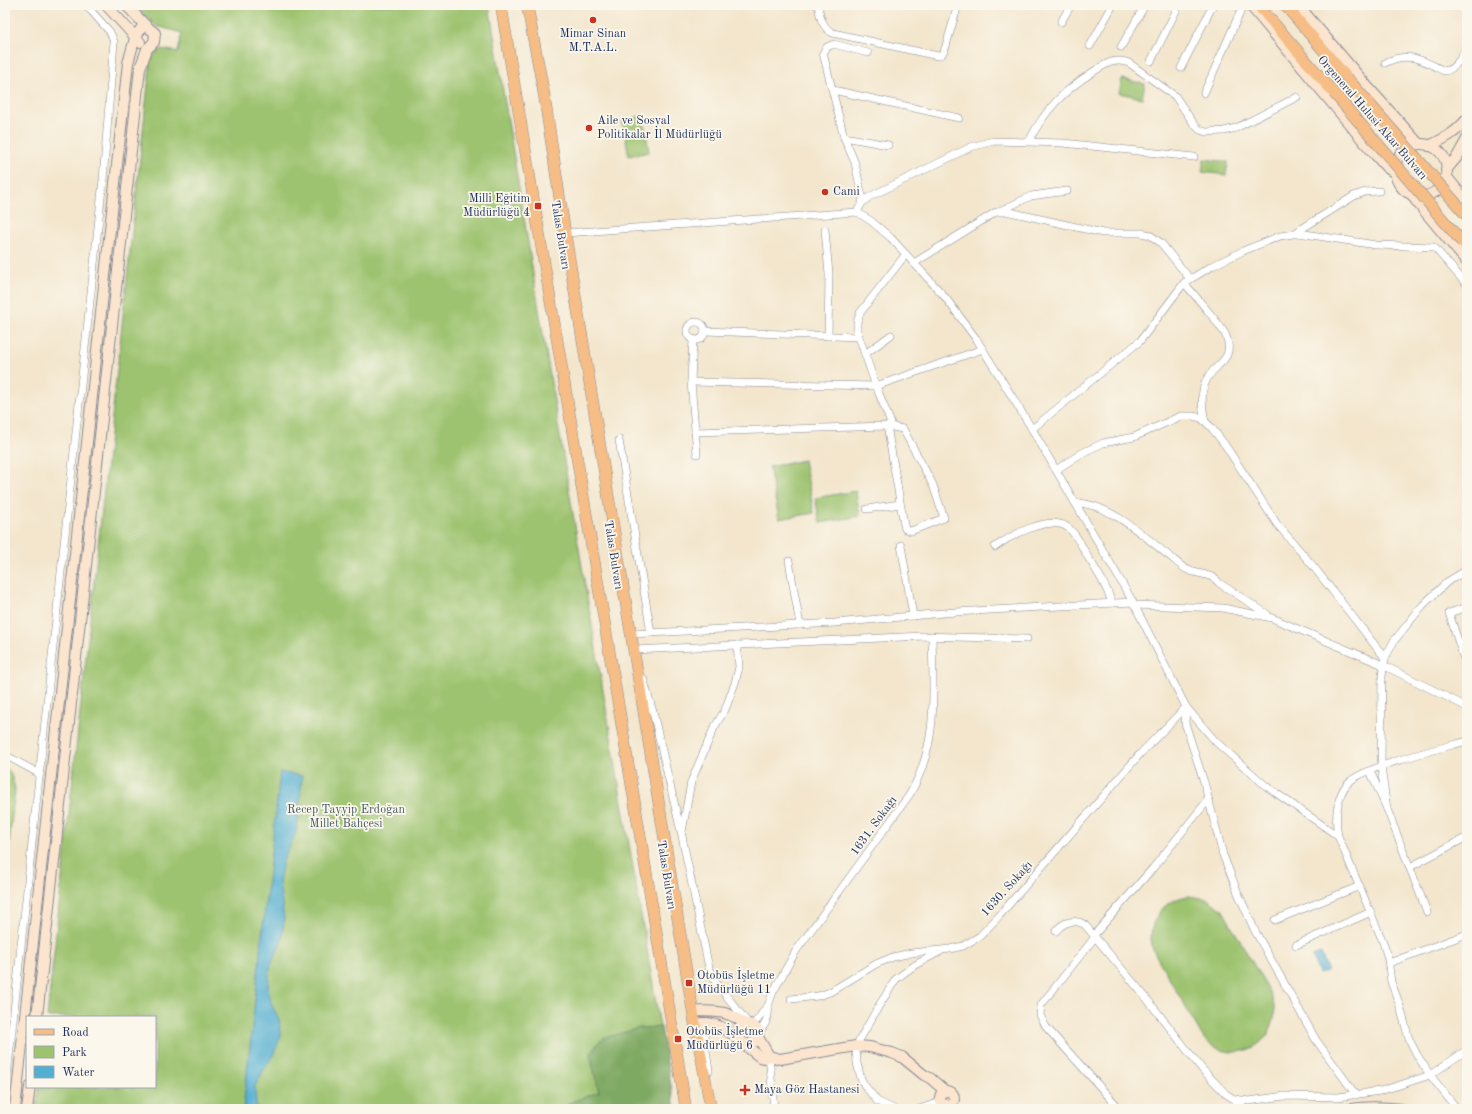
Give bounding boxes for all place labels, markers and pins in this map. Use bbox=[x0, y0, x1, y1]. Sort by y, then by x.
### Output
marker: Mimar Sinan M.T.A.L. bbox=[588, 15, 598, 25]
place label: Mimar Sinan M.T.A.L. bbox=[560, 28, 627, 54]
place label: Aile ve Sosyal Politikalar İl Müdürlüğü bbox=[597, 115, 723, 141]
marker: Aile ve Sosyal Politikalar İl Müdürlüğü bbox=[584, 123, 594, 133]
place label: Cami bbox=[833, 186, 860, 198]
marker: Cami bbox=[820, 187, 830, 197]
place label: Milli Eğitim Müdürlüğü 4 bbox=[463, 193, 530, 219]
marker: Milli Eğitim Müdürlüğü 4 bbox=[533, 201, 543, 211]
place label: Otobüs İşletme Müdürlüğü 11 bbox=[697, 966, 775, 996]
marker: Otobüs İşletme Müdürlüğü 11 bbox=[684, 978, 694, 988]
place label: Otobüs İşletme Müdürlüğü 6 bbox=[686, 1022, 764, 1052]
marker: Otobüs İşletme Müdürlüğü 6 bbox=[673, 1034, 683, 1044]
marker: Maya Göz Hastanesi bbox=[739, 1084, 751, 1096]
place label: Maya Göz Hastanesi bbox=[754, 1084, 859, 1096]

